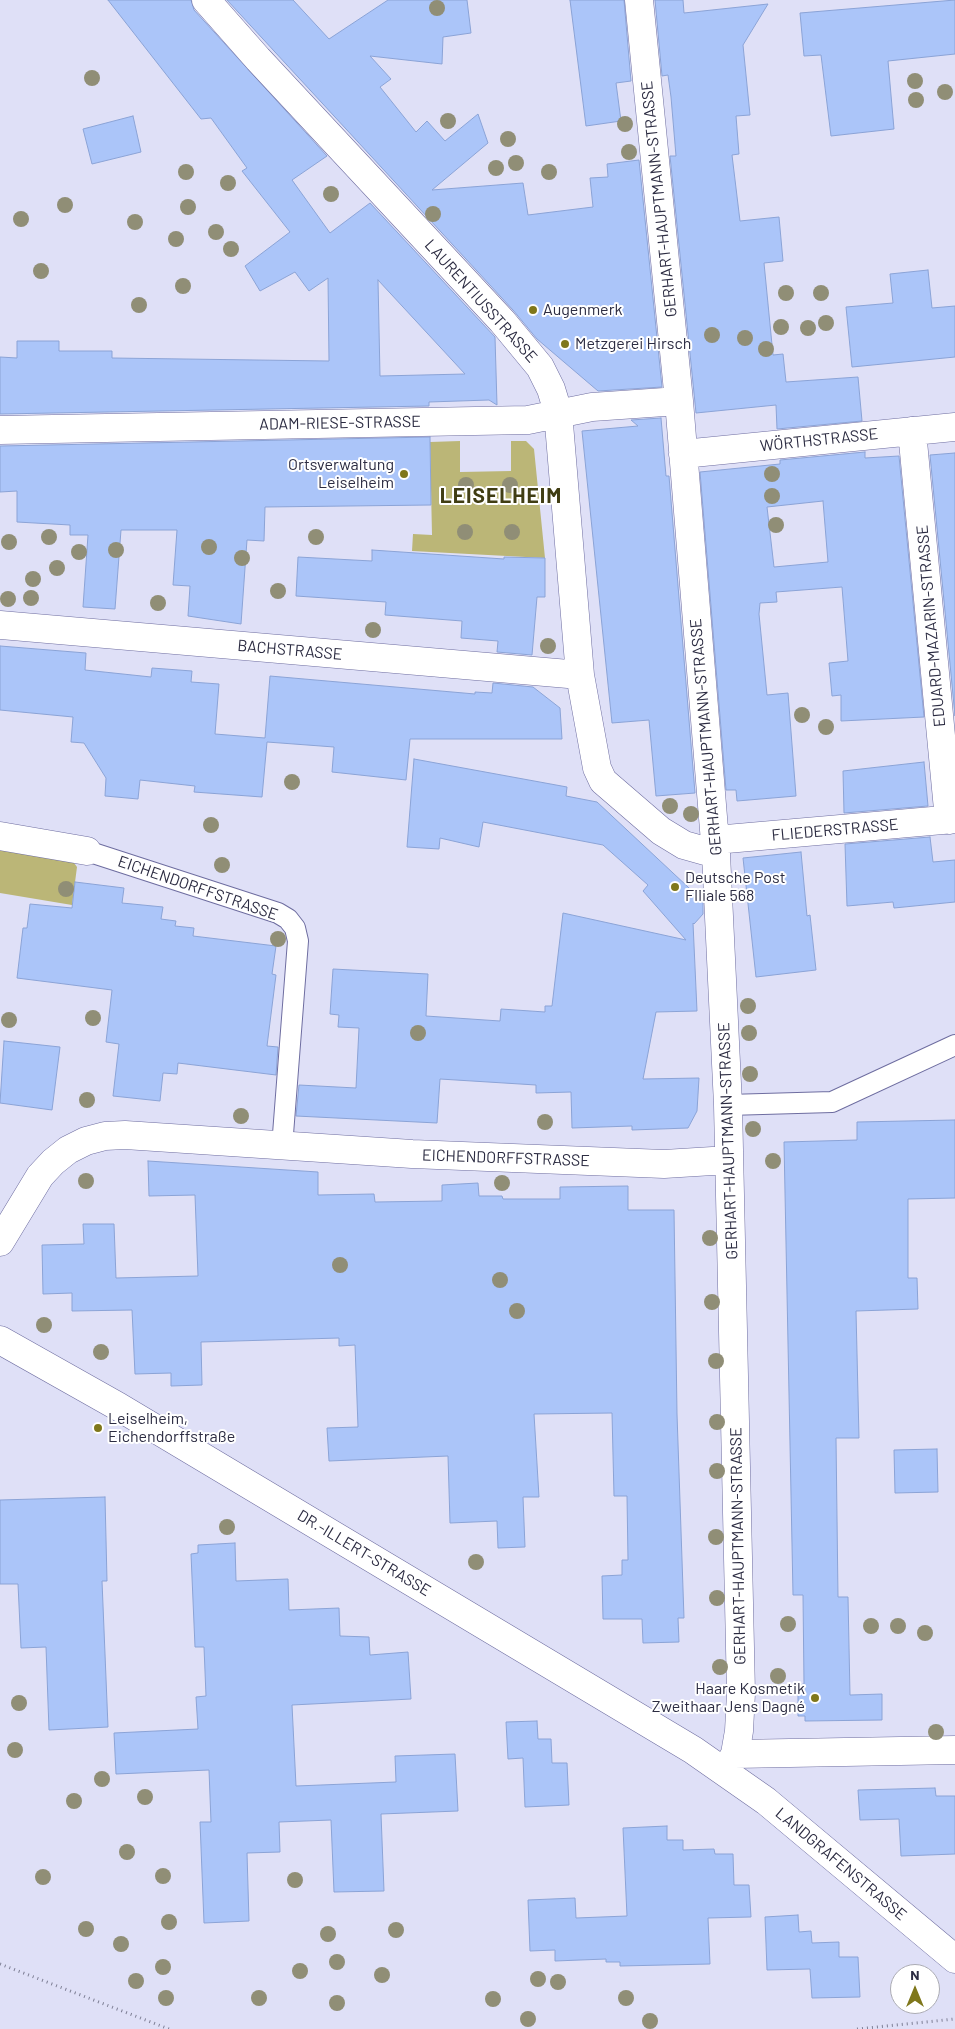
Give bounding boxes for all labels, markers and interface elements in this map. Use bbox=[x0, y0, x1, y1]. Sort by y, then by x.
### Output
street label: GERHART-HAUPTMANN-STRASSE bbox=[637, 80, 681, 318]
street label: LAURENTIUSSTRASSE bbox=[421, 235, 541, 367]
place label: Augenmerk bbox=[543, 300, 622, 320]
marker: Augenmerk bbox=[527, 304, 539, 316]
place label: Metzgerei Hirsch bbox=[575, 334, 691, 354]
marker: Metzgerei Hirsch bbox=[559, 338, 571, 350]
street label: ADAM-RIESE-STRASSE bbox=[259, 412, 421, 434]
street label: WÖRTHSTRASSE bbox=[759, 424, 879, 456]
place label: Ortsverwaltung Leiselheim bbox=[288, 455, 394, 493]
marker: Ortsverwaltung Leiselheim bbox=[398, 468, 410, 480]
district label: LEISELHEIM bbox=[438, 483, 564, 509]
street label: EDUARD-MAZARIN-STRASSE bbox=[913, 524, 949, 728]
street label: GERHART-HAUPTMANN-STRASSE bbox=[686, 618, 726, 856]
street label: BACHSTRASSE bbox=[237, 636, 343, 664]
street label: FLIEDERSTRASSE bbox=[771, 815, 899, 845]
street label: EICHENDORFFSTRASSE bbox=[115, 852, 281, 924]
place label: Deutsche Post FIliale 568 bbox=[685, 868, 785, 906]
marker: Deutsche Post FIliale 568 bbox=[669, 881, 681, 893]
street label: GERHART-HAUPTMANN-STRASSE bbox=[714, 1022, 742, 1260]
street label: EICHENDORFFSTRASSE bbox=[422, 1145, 590, 1171]
place label: Leiselheim, Eichendorffstraße bbox=[108, 1409, 235, 1447]
marker: Leiselheim, Eichendorffstraße bbox=[92, 1422, 104, 1434]
street label: GERHART-HAUPTMANN-STRASSE bbox=[726, 1427, 750, 1665]
street label: DR.-ILLERT-STRASSE bbox=[294, 1506, 434, 1600]
place label: Haare Kosmetik Zweithaar Jens Dagné bbox=[652, 1679, 805, 1717]
marker: Haare Kosmetik Zweithaar Jens Dagné bbox=[809, 1692, 821, 1704]
street label: LANDGRAFENSTRASSE bbox=[771, 1803, 911, 1925]
north arrow bbox=[890, 1964, 940, 2014]
text: N bbox=[910, 1966, 920, 1983]

